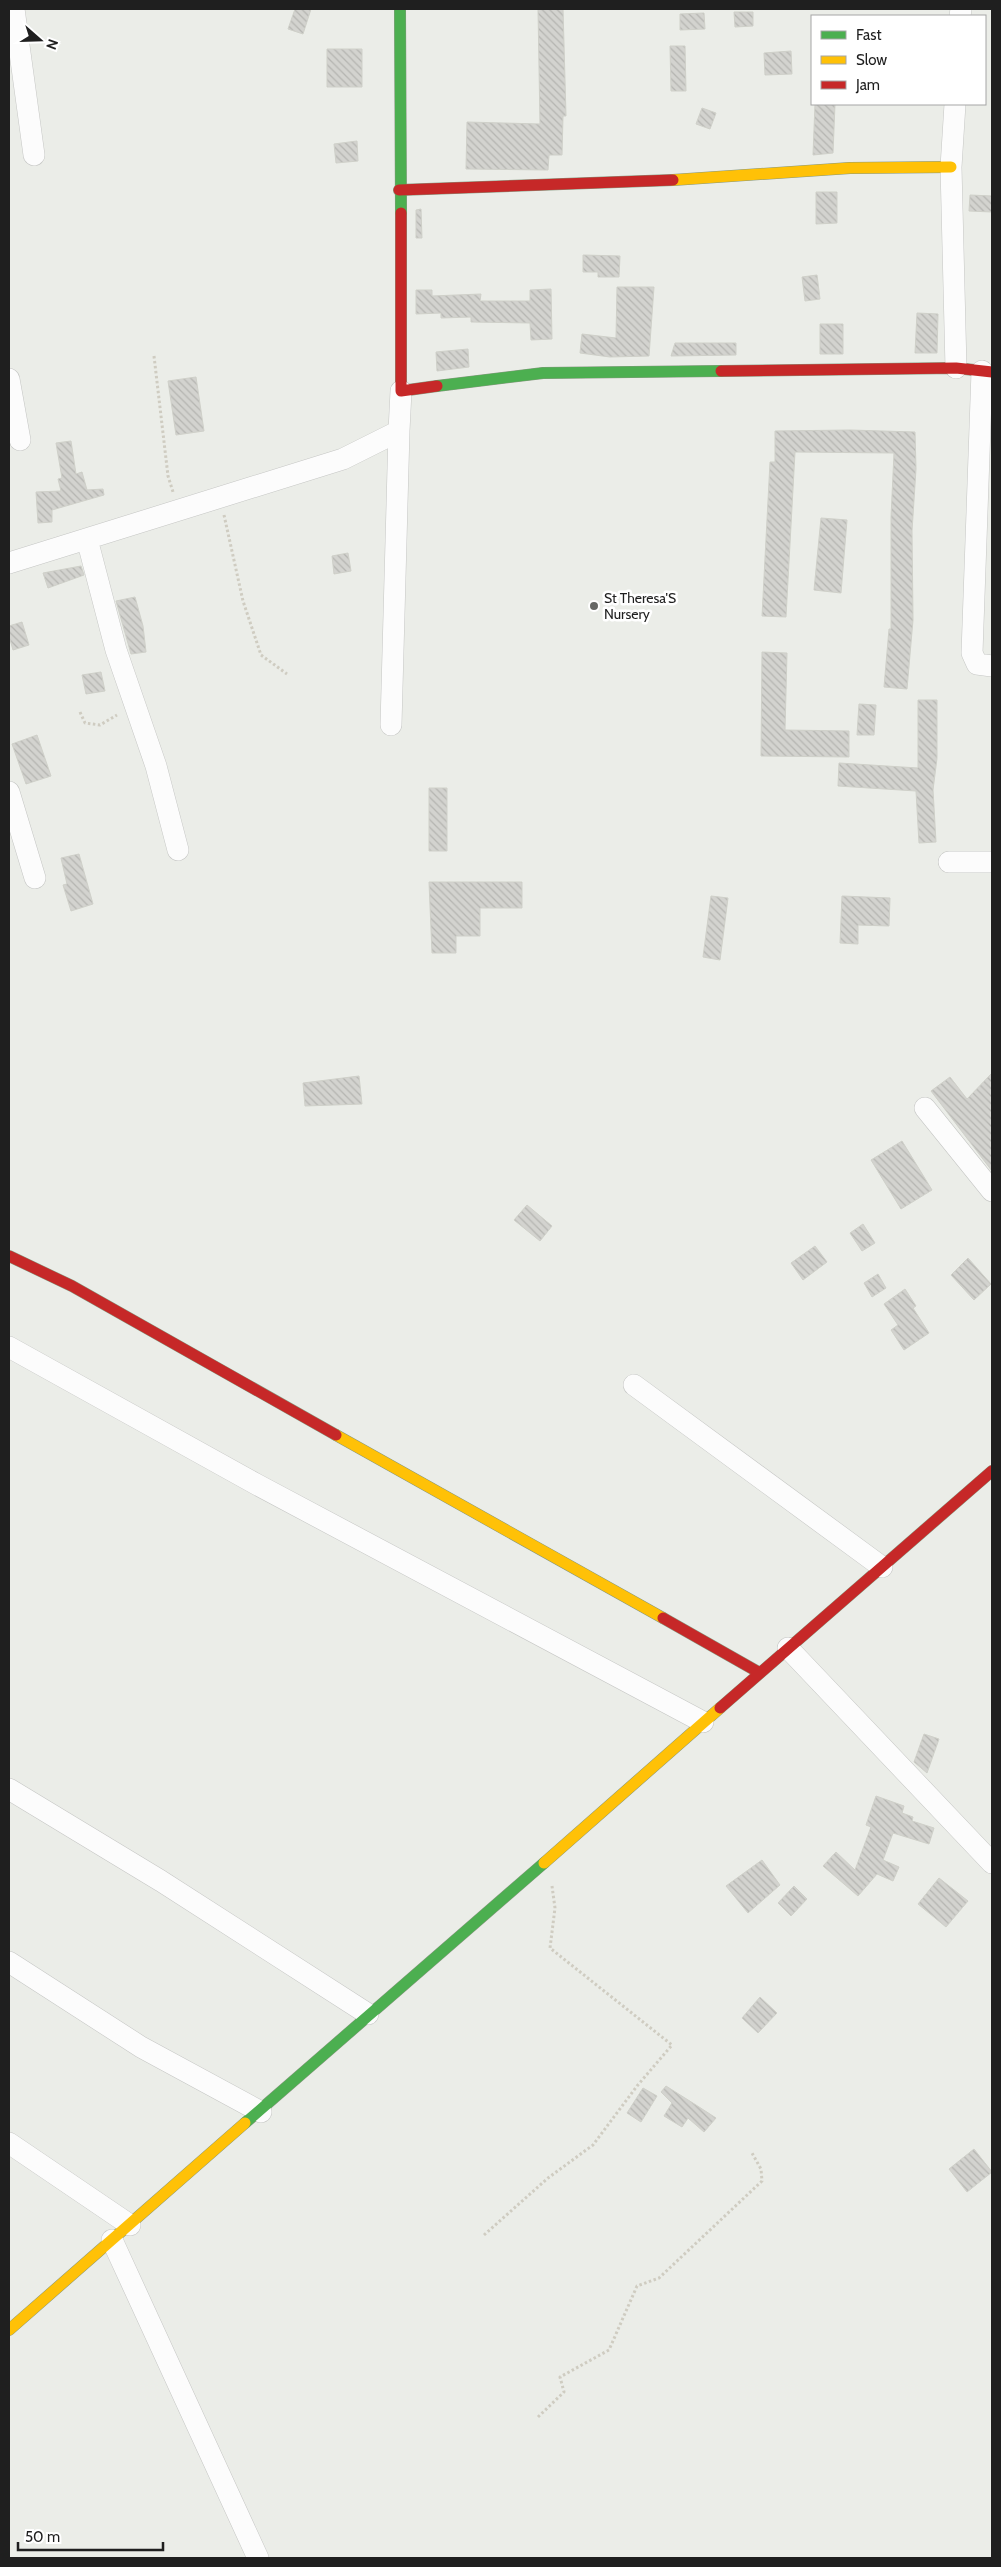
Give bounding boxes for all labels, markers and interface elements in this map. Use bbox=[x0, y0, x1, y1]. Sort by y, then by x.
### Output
north arrow bbox=[15, 15, 65, 65]
legend bbox=[811, 15, 986, 105]
text: Fast bbox=[856, 26, 881, 44]
text: N bbox=[42, 37, 62, 52]
text: Slow bbox=[856, 51, 887, 69]
text: Jam bbox=[855, 76, 880, 94]
place label: St Theresa'S Nursery bbox=[604, 589, 676, 623]
marker: St Theresa'S Nursery bbox=[588, 600, 600, 612]
scale bar bbox=[18, 2520, 162, 2552]
text: 50 m bbox=[25, 2528, 60, 2546]

